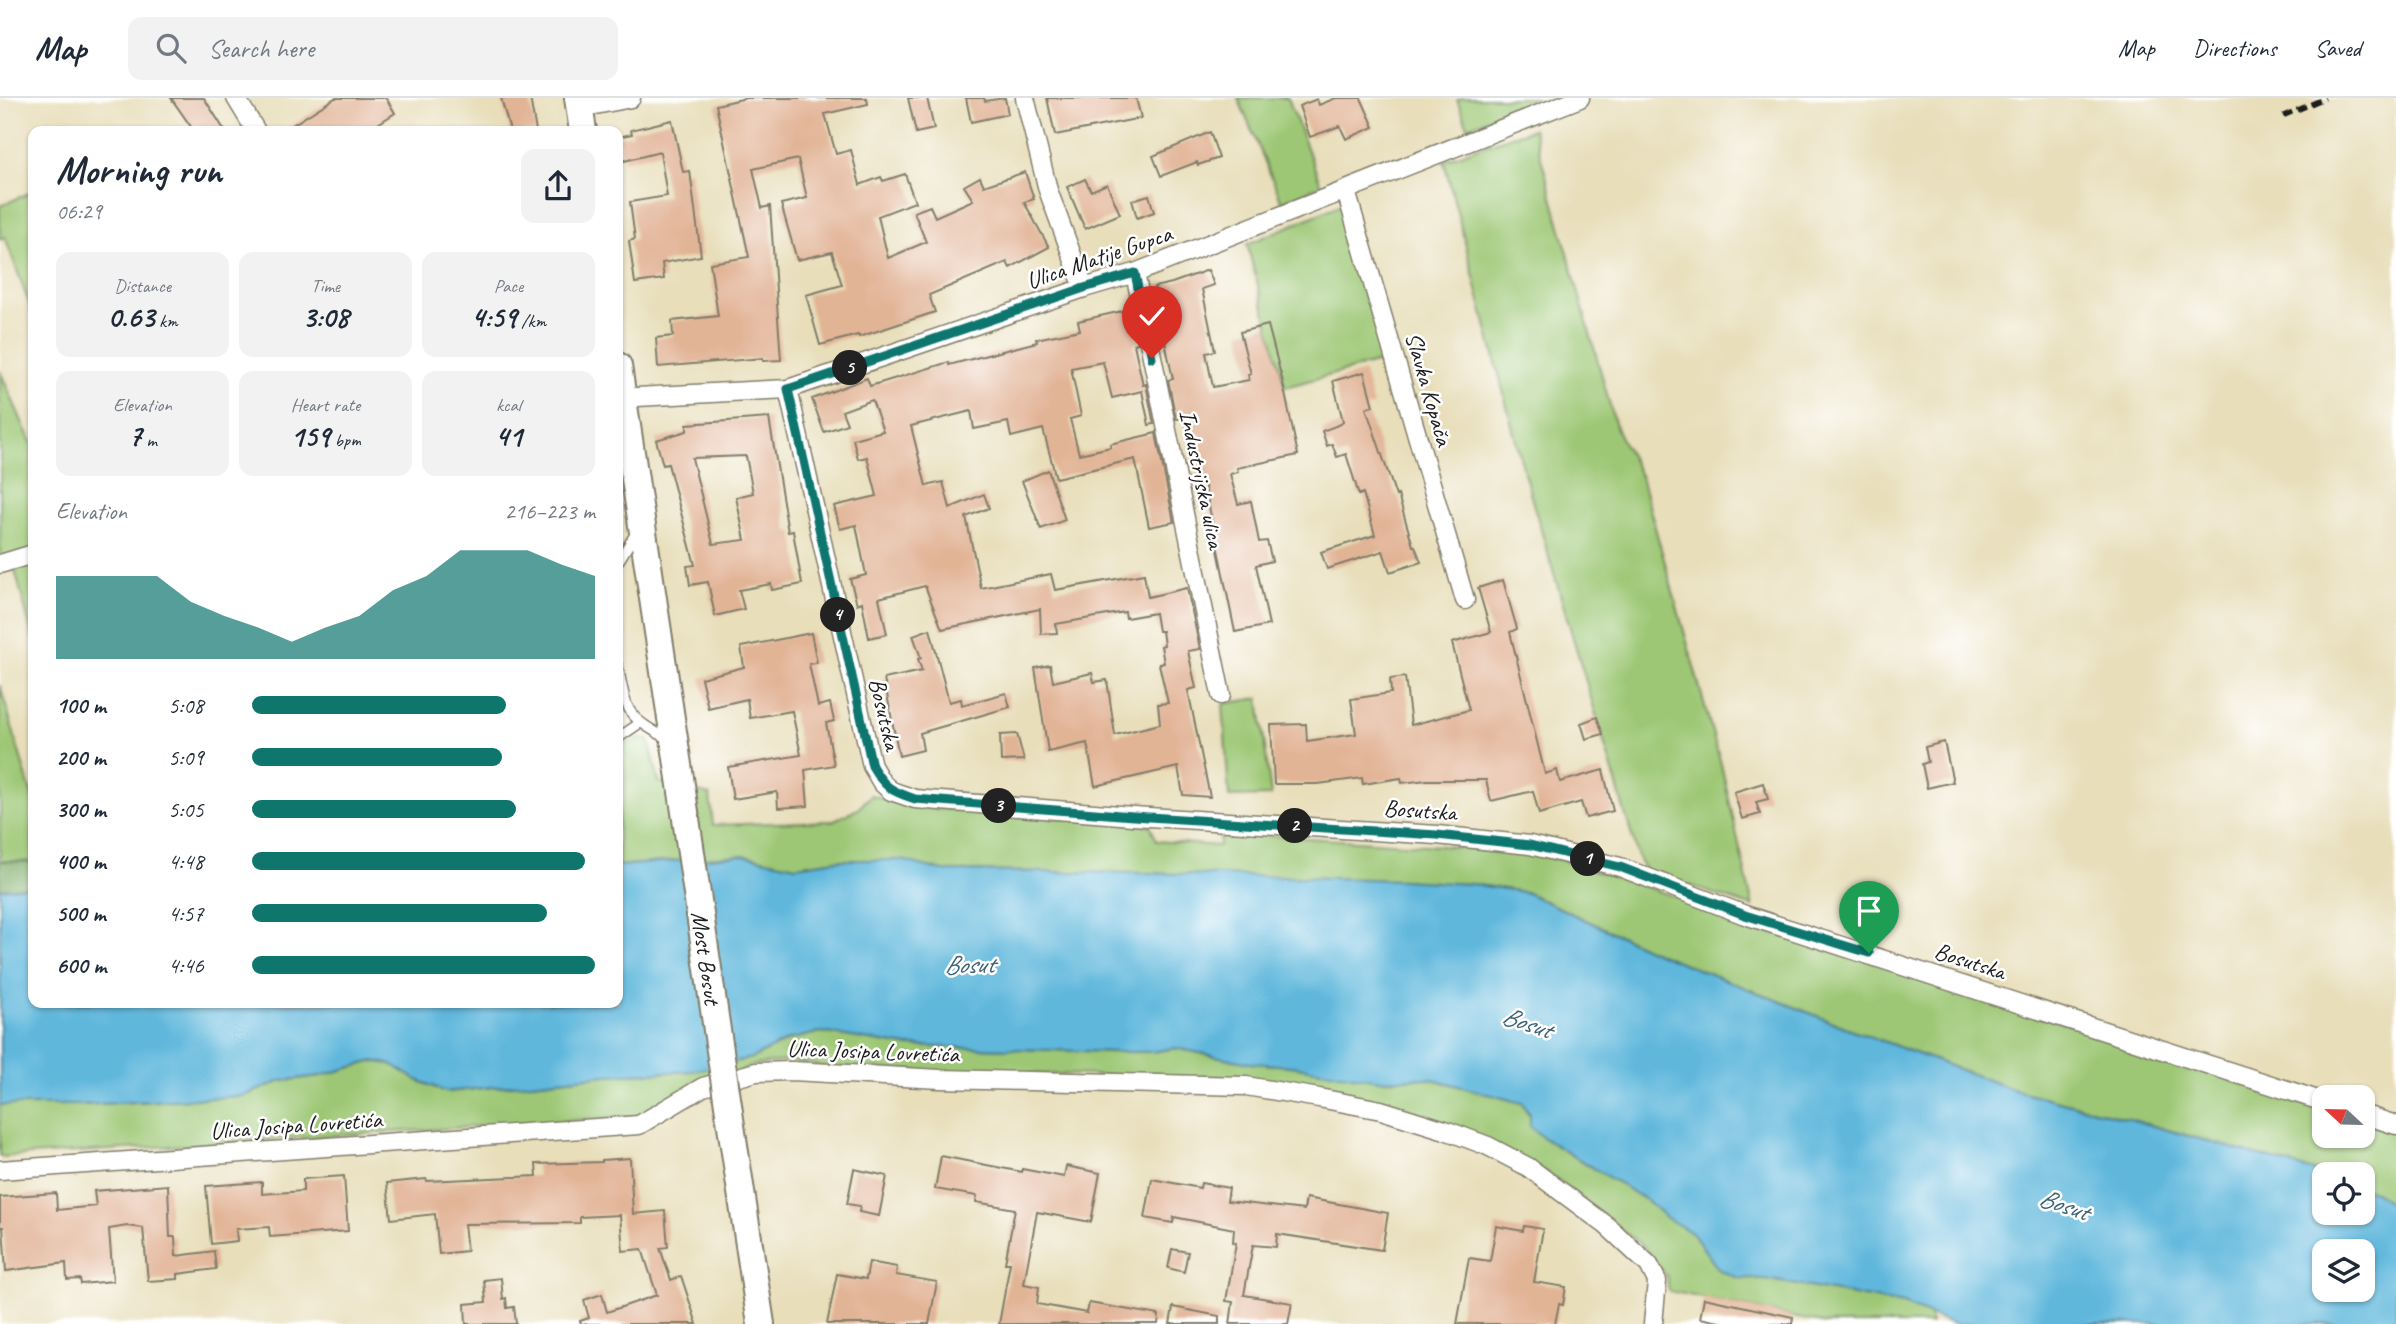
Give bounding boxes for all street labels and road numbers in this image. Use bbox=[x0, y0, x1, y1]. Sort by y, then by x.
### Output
street label: Ulica Matije Gupca bbox=[1022, 218, 1177, 296]
street label: Slavka Kopača bbox=[1398, 329, 1460, 451]
street label: Industrijska ulica bbox=[1173, 407, 1232, 553]
street label: Bosutska bbox=[862, 675, 908, 755]
street label: Bosutska bbox=[1383, 792, 1459, 828]
street label: Most Bosut bbox=[685, 910, 728, 1008]
street label: Bosutska bbox=[1931, 935, 2011, 987]
street label: Ulica Josipa Lovretića bbox=[786, 1033, 961, 1069]
street label: Ulica Josipa Lovretića bbox=[209, 1104, 384, 1146]

